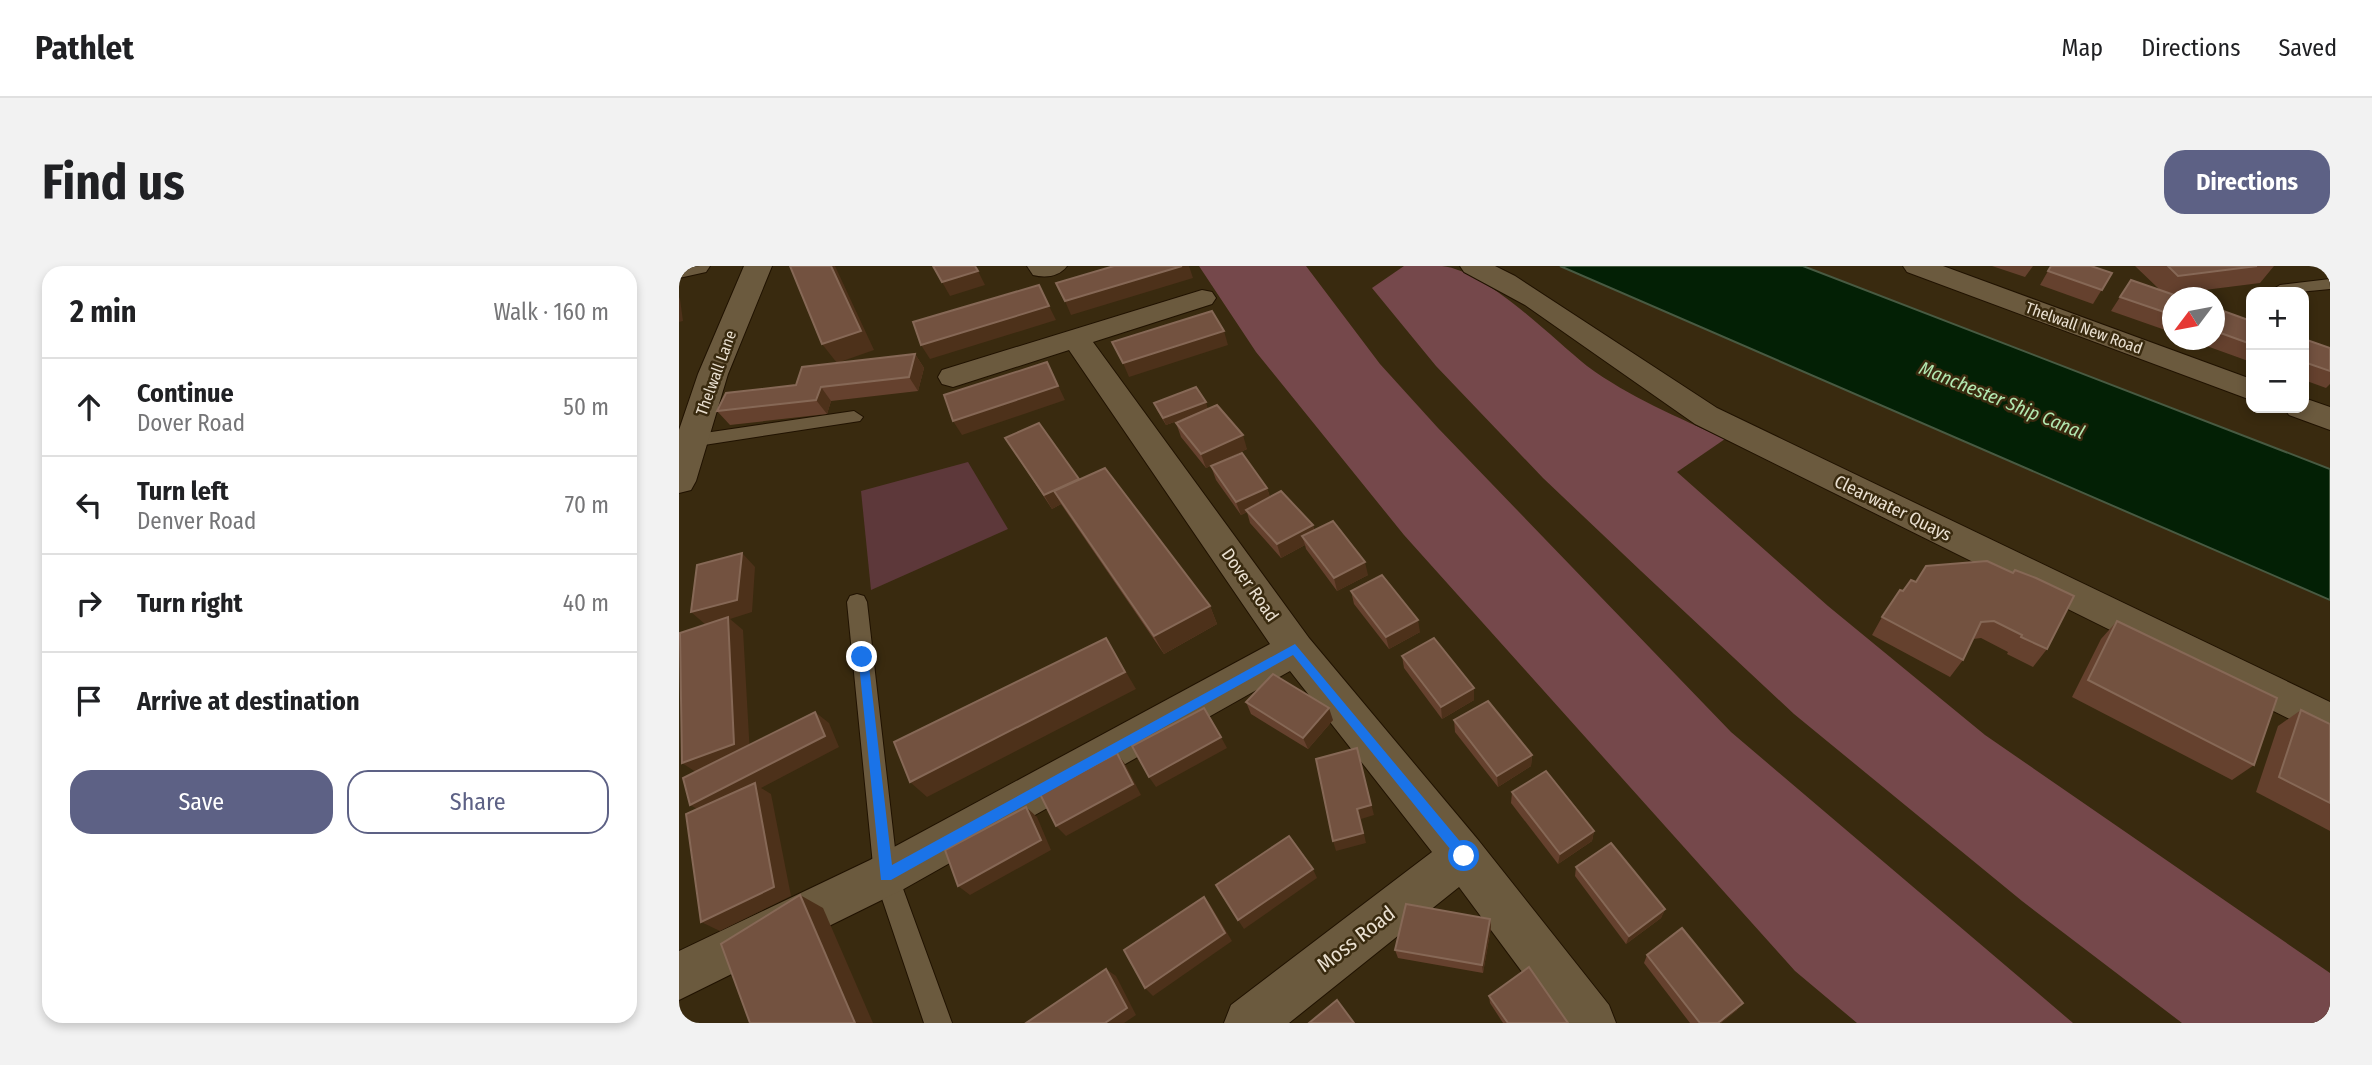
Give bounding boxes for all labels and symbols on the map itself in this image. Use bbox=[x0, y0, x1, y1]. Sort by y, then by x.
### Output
north arrow bbox=[2162, 287, 2225, 350]
street label: Thelwall New Road bbox=[2023, 298, 2145, 358]
street label: Thelwall Lane bbox=[692, 328, 740, 418]
water label: Manchester Ship Canal bbox=[1916, 356, 2088, 444]
street label: Clearwater Quays bbox=[1831, 470, 1955, 546]
street label: Dover Road bbox=[1217, 544, 1283, 626]
route end bbox=[846, 641, 877, 672]
route start bbox=[1448, 840, 1479, 871]
street label: Moss Road bbox=[1312, 900, 1400, 978]

